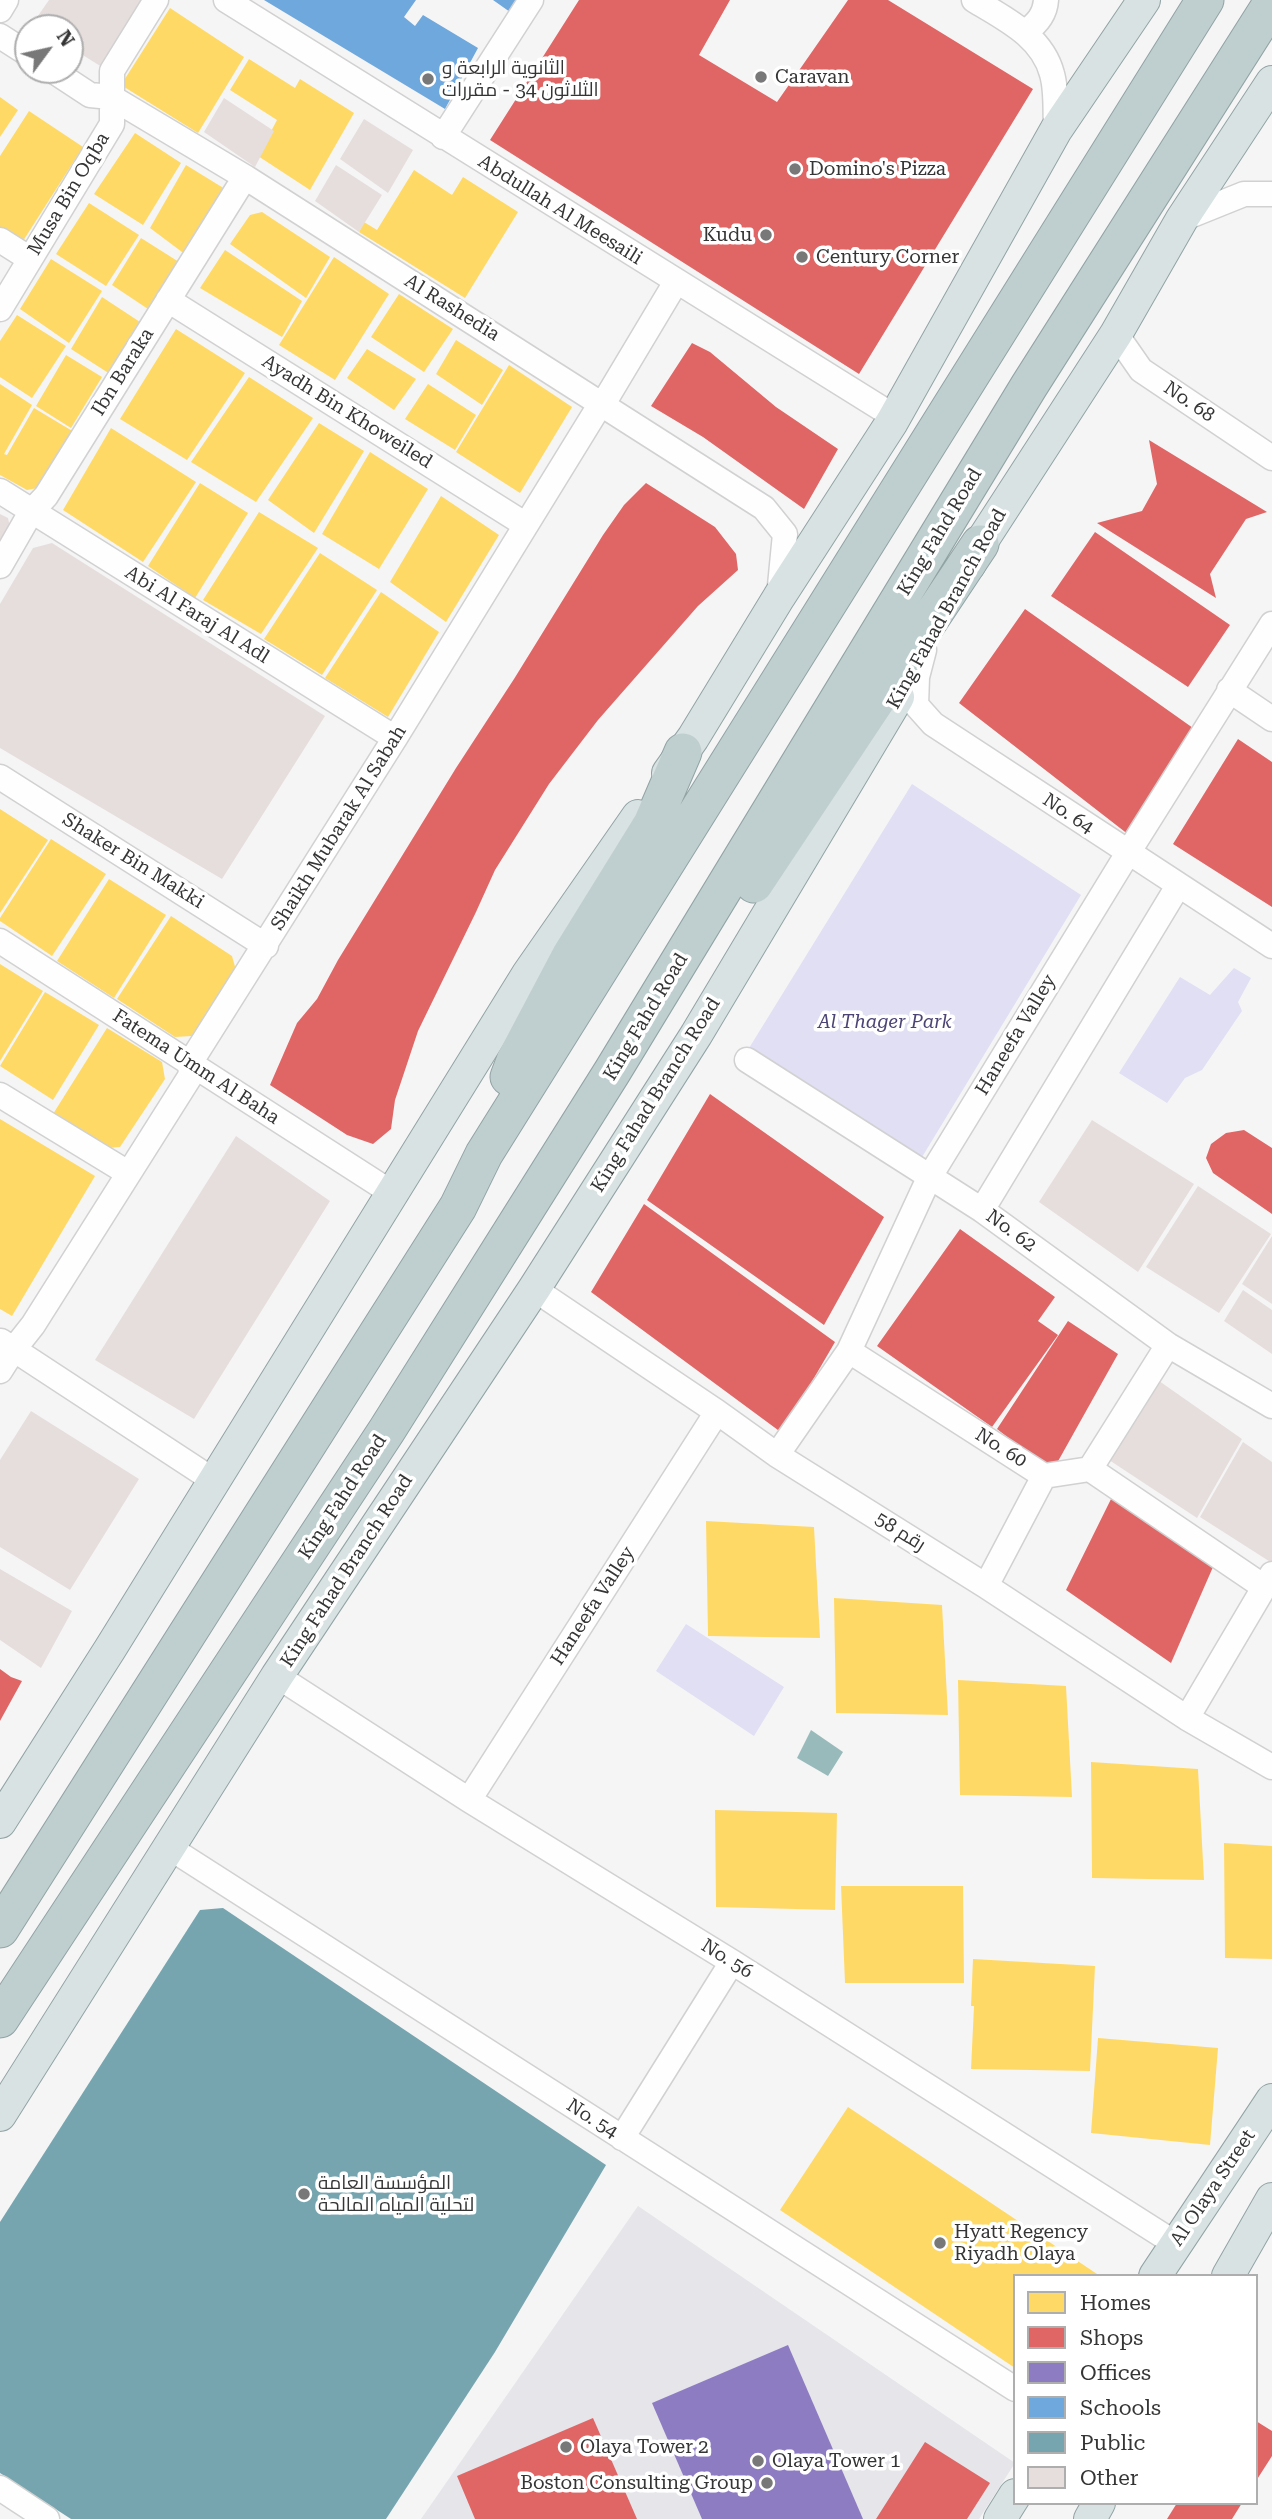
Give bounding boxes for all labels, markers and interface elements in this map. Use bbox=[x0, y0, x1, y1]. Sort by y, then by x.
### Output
north arrow bbox=[14, 14, 84, 84]
text: N bbox=[52, 26, 79, 51]
place label: الثانوية الرابعة و الثلاثون 34 - مقررات bbox=[442, 57, 599, 101]
place label: Caravan bbox=[775, 66, 850, 88]
marker: Caravan bbox=[753, 69, 769, 85]
marker: الثانوية الرابعة و الثلاثون 34 - مقررات bbox=[420, 71, 436, 87]
street label: Musa Bin Oqba bbox=[23, 128, 115, 260]
street label: Abdullah Al Meesaili bbox=[474, 150, 646, 270]
place label: Domino's Pizza bbox=[809, 158, 946, 180]
marker: Domino's Pizza bbox=[787, 161, 803, 177]
place label: Kudu bbox=[703, 224, 752, 246]
marker: Kudu bbox=[758, 227, 774, 243]
place label: Century Corner bbox=[816, 246, 959, 268]
marker: Century Corner bbox=[794, 249, 810, 265]
street label: Al Rashedia bbox=[400, 270, 504, 346]
street label: Ibn Baraka bbox=[87, 324, 159, 420]
street label: Ayadh Bin Khoweiled bbox=[258, 350, 436, 474]
street label: No. 68 bbox=[1159, 377, 1219, 427]
street label: King Fahd Road bbox=[893, 464, 987, 600]
street label: King Fahad Branch Road bbox=[882, 505, 1012, 713]
street label: Abi Al Faraj Al Adl bbox=[121, 561, 273, 669]
street label: Shaikh Mubarak Al Sabah bbox=[266, 721, 412, 935]
street label: No. 64 bbox=[1038, 789, 1098, 839]
street label: Shaker Bin Makki bbox=[58, 808, 208, 914]
street label: King Fahd Road bbox=[599, 949, 693, 1085]
street label: Haneefa Valley bbox=[971, 970, 1061, 1100]
street label: King Fahad Branch Road bbox=[587, 993, 725, 1197]
street label: Fatema Umm Al Baha bbox=[108, 1005, 284, 1129]
park label: Al Thager Park bbox=[818, 1011, 952, 1033]
street label: No. 62 bbox=[981, 1205, 1041, 1257]
street label: No. 60 bbox=[971, 1423, 1031, 1473]
street label: King Fahd Road bbox=[294, 1430, 392, 1564]
street label: King Fahad Branch Road bbox=[276, 1470, 418, 1672]
street label: رقم 58 bbox=[871, 1508, 929, 1556]
street label: Haneefa Valley bbox=[546, 1542, 640, 1670]
street label: No. 56 bbox=[697, 1934, 757, 1984]
street label: No. 54 bbox=[562, 2094, 622, 2144]
street label: Al Olaya Street bbox=[1166, 2125, 1260, 2251]
place label: المؤسسة العامة لتحلية المياه المالحة bbox=[318, 2172, 474, 2216]
marker: المؤسسة العامة لتحلية المياه المالحة bbox=[296, 2186, 312, 2202]
place label: Hyatt Regency Riyadh Olaya bbox=[954, 2221, 1088, 2265]
marker: Hyatt Regency Riyadh Olaya bbox=[932, 2235, 948, 2251]
legend bbox=[1013, 2274, 1258, 2505]
text: Homes bbox=[1080, 2291, 1151, 2315]
text: Shops bbox=[1080, 2326, 1143, 2350]
text: Offices bbox=[1080, 2361, 1151, 2385]
text: Schools bbox=[1080, 2396, 1161, 2420]
text: Public bbox=[1080, 2431, 1145, 2455]
place label: Olaya Tower 2 bbox=[580, 2436, 709, 2458]
marker: Olaya Tower 2 bbox=[558, 2439, 574, 2455]
place label: Olaya Tower 1 bbox=[772, 2450, 901, 2472]
marker: Olaya Tower 1 bbox=[750, 2453, 766, 2469]
text: Other bbox=[1080, 2466, 1138, 2490]
place label: Boston Consulting Group bbox=[520, 2472, 753, 2494]
marker: Boston Consulting Group bbox=[759, 2475, 775, 2491]

